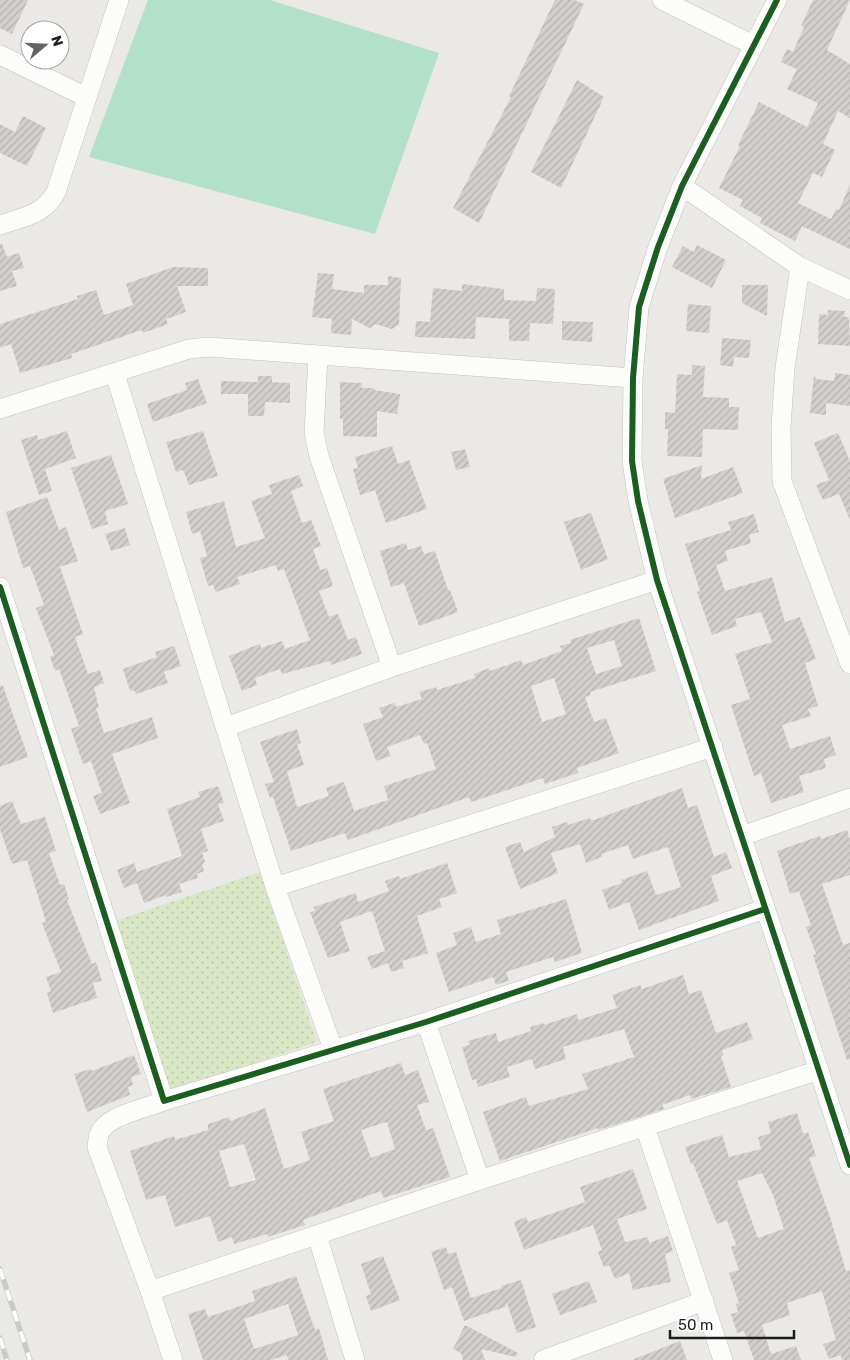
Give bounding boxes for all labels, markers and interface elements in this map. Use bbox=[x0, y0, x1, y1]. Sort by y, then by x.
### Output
north arrow bbox=[20, 20, 70, 70]
text: N bbox=[47, 33, 66, 48]
scale bar bbox=[670, 1308, 794, 1340]
text: 50 m bbox=[678, 1316, 713, 1334]

